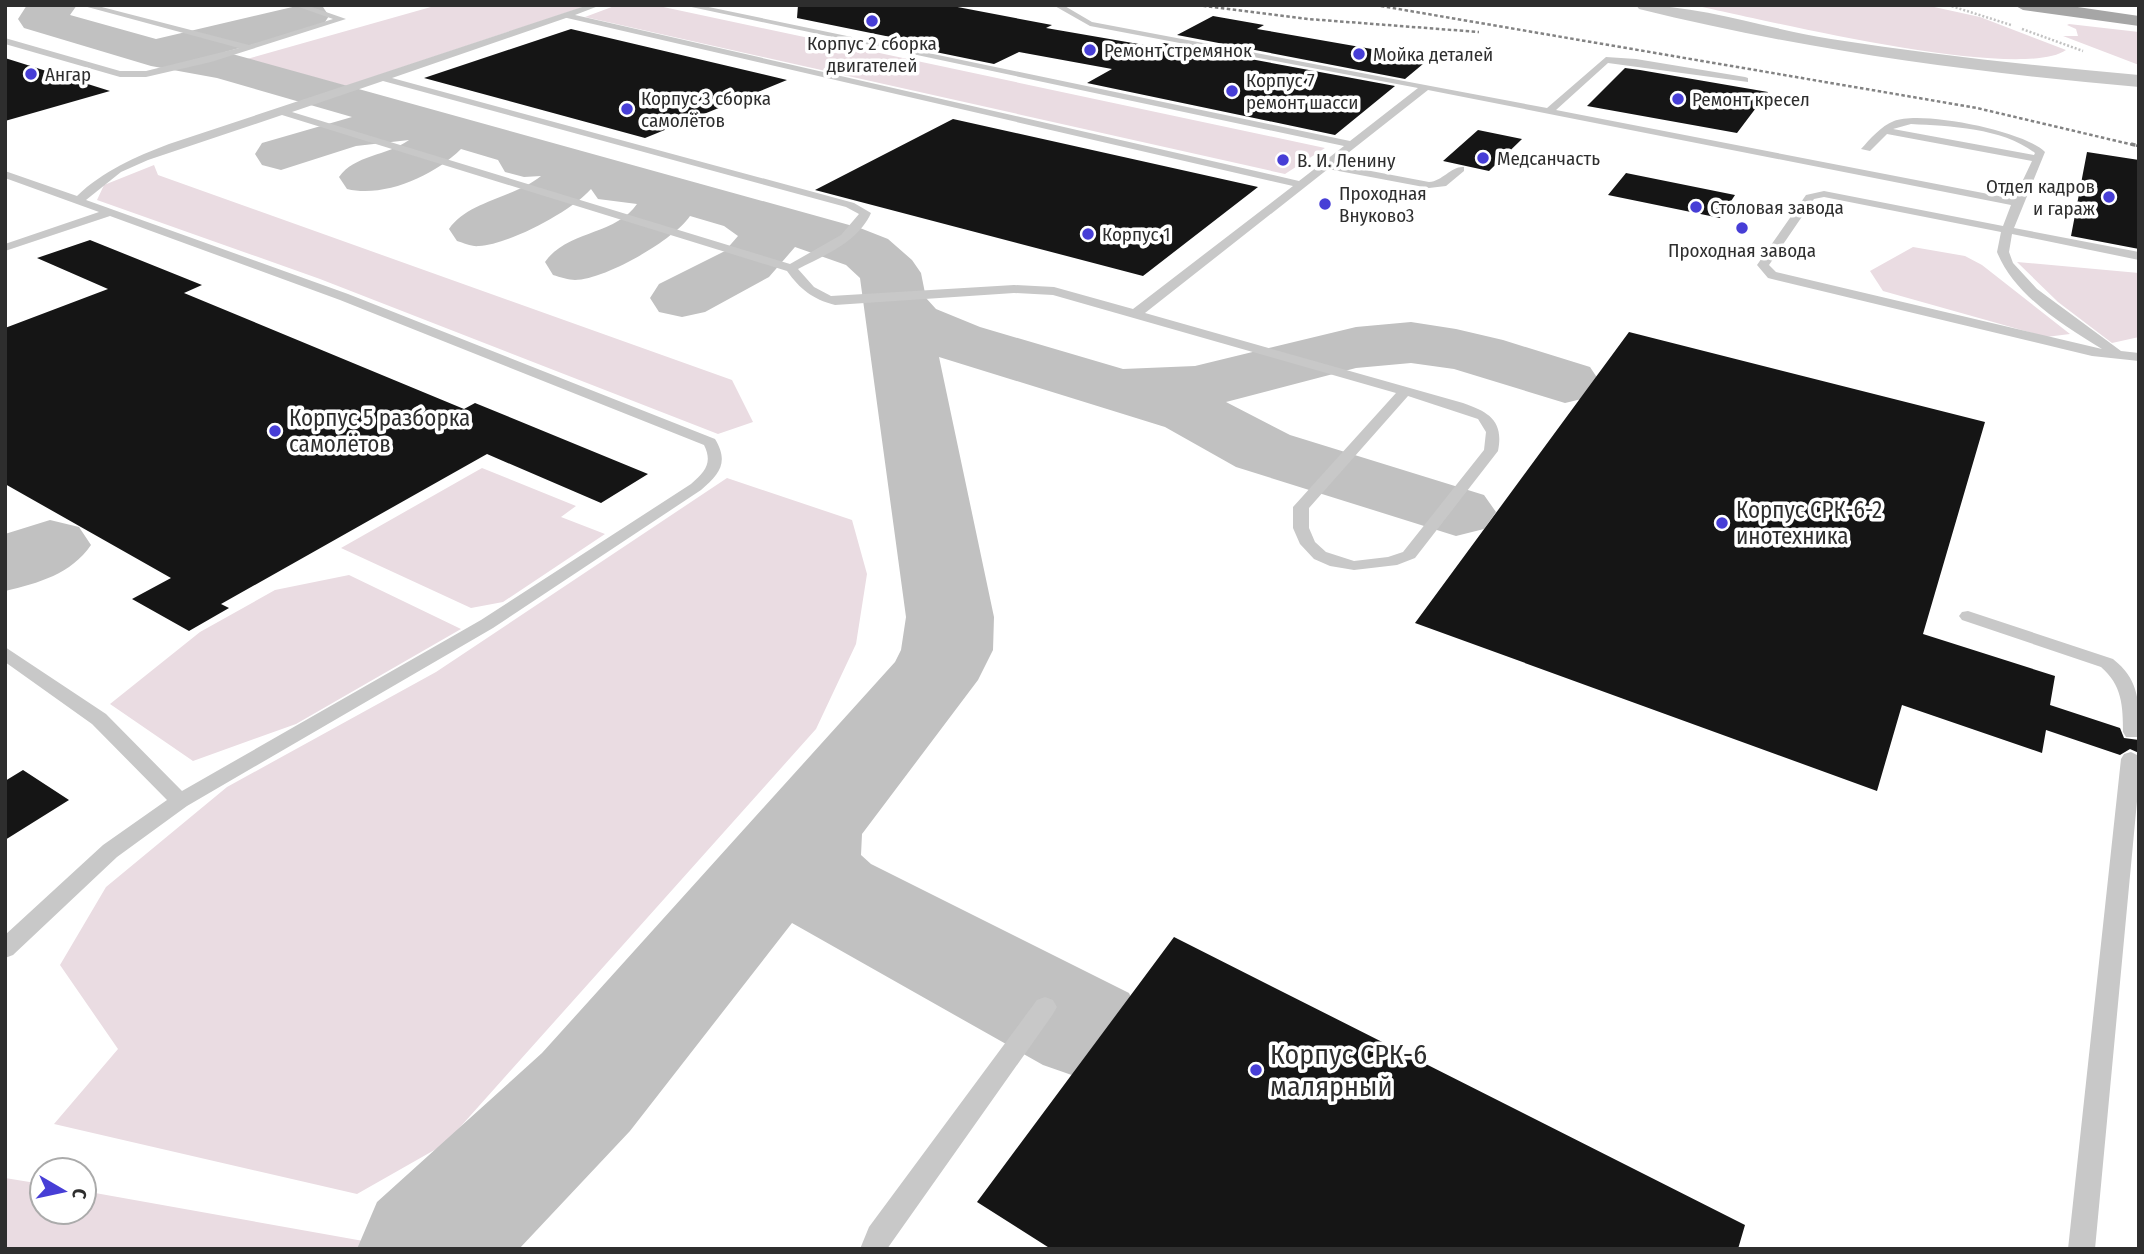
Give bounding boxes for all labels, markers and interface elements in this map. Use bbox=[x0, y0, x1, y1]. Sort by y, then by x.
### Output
marker: Корпус 2 сборка двигателей bbox=[864, 13, 880, 29]
place label: Корпус 2 сборка двигателей bbox=[807, 32, 937, 77]
place label: Ремонт стремянок bbox=[1104, 39, 1252, 62]
marker: Ремонт стремянок bbox=[1082, 42, 1098, 58]
place label: Мойка деталей bbox=[1373, 43, 1493, 66]
marker: Мойка деталей bbox=[1351, 46, 1367, 62]
place label: Ангар bbox=[45, 63, 91, 86]
marker: Ангар bbox=[23, 66, 39, 82]
place label: Корпус 7 ремонт шасси bbox=[1246, 69, 1358, 114]
marker: Корпус 7 ремонт шасси bbox=[1224, 83, 1240, 99]
place label: Корпус 3 сборка самолётов bbox=[641, 87, 771, 132]
place label: Ремонт кресел bbox=[1692, 88, 1810, 111]
marker: Ремонт кресел bbox=[1670, 91, 1686, 107]
marker: Корпус 3 сборка самолётов bbox=[619, 101, 635, 117]
place label: Медсанчасть bbox=[1497, 147, 1600, 170]
place label: В. И. Ленину bbox=[1297, 149, 1396, 172]
marker: Медсанчасть bbox=[1475, 150, 1491, 166]
marker: В. И. Ленину bbox=[1275, 152, 1291, 168]
place label: Отдел кадров и гараж bbox=[1986, 175, 2095, 220]
place label: Проходная Внуково3 bbox=[1339, 182, 1427, 227]
marker: Отдел кадров и гараж bbox=[2101, 189, 2117, 205]
marker: Проходная Внуково3 bbox=[1317, 196, 1333, 212]
place label: Столовая завода bbox=[1710, 196, 1844, 219]
marker: Столовая завода bbox=[1688, 199, 1704, 215]
marker: Проходная завода bbox=[1734, 220, 1750, 236]
place label: Корпус 1 bbox=[1102, 223, 1170, 246]
marker: Корпус 1 bbox=[1080, 226, 1096, 242]
place label: Проходная завода bbox=[1668, 239, 1816, 262]
place label: Корпус 5 разборка самолётов bbox=[289, 404, 470, 458]
marker: Корпус 5 разборка самолётов bbox=[267, 423, 283, 439]
place label: Корпус СРК-6-2 инотехника bbox=[1736, 496, 1882, 550]
marker: Корпус СРК-6-2 инотехника bbox=[1714, 515, 1730, 531]
place label: Корпус СРК-6 малярный bbox=[1270, 1038, 1427, 1103]
marker: Корпус СРК-6 малярный bbox=[1248, 1062, 1264, 1078]
north arrow bbox=[28, 1156, 98, 1226]
text: С bbox=[67, 1187, 91, 1200]

